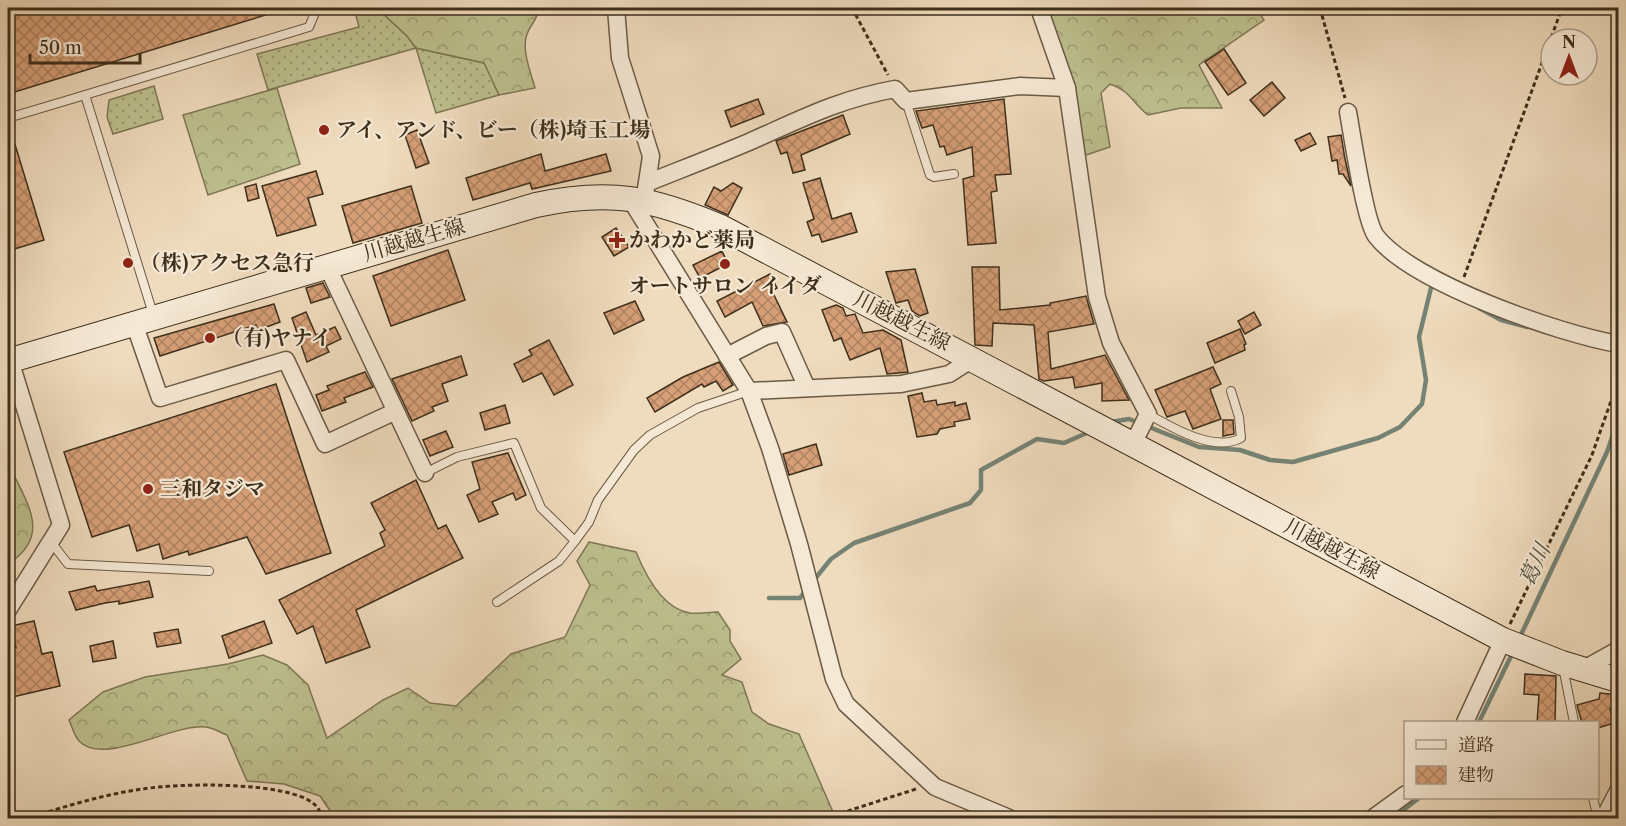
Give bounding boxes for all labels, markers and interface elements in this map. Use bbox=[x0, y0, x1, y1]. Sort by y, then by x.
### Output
scale bar bbox=[30, 27, 140, 65]
north arrow bbox=[1539, 27, 1599, 87]
text: N bbox=[1562, 32, 1576, 52]
text: 50 m bbox=[39, 37, 82, 59]
place label: アイ、アンド、ビー（株)埼玉工場 bbox=[336, 117, 650, 142]
marker: アイ、アンド、ビー（株)埼玉工場 bbox=[317, 123, 331, 137]
street label: 川越越生線 bbox=[360, 213, 468, 266]
place label: かわかど薬局 bbox=[629, 227, 755, 252]
marker: かわかど薬局 bbox=[610, 233, 624, 247]
place label: （株)アクセス急行 bbox=[140, 250, 314, 275]
marker: （株)アクセス急行 bbox=[121, 256, 135, 270]
marker: オートサロン イイダ bbox=[718, 257, 732, 271]
place label: オートサロン イイダ bbox=[628, 273, 822, 298]
street label: 川越越生線 bbox=[850, 286, 955, 356]
place label: （有)ヤナイ bbox=[222, 325, 332, 350]
marker: （有)ヤナイ bbox=[203, 331, 217, 345]
place label: 三和タジマ bbox=[160, 476, 265, 501]
marker: 三和タジマ bbox=[141, 482, 155, 496]
street label: 川越越生線 bbox=[1280, 513, 1384, 584]
water label: 葛川 bbox=[1513, 538, 1557, 591]
legend bbox=[1404, 721, 1599, 799]
text: 道路 bbox=[1458, 734, 1494, 756]
text: 建物 bbox=[1458, 764, 1494, 786]

